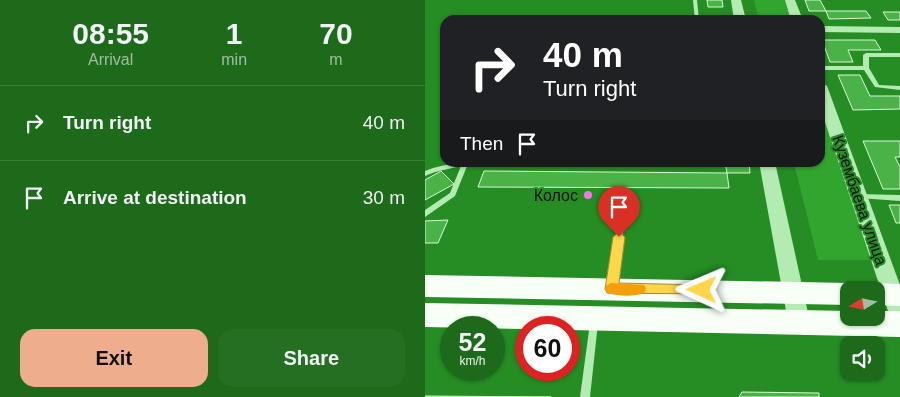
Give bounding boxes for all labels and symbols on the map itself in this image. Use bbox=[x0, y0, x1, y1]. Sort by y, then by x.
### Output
street label: Кузембаева улица bbox=[829, 133, 890, 268]
pin bbox=[598, 186, 640, 237]
place label: Колос bbox=[534, 187, 578, 204]
marker: Колос bbox=[582, 189, 594, 201]
position arrow bbox=[675, 263, 727, 315]
north arrow bbox=[840, 281, 885, 326]
speed limit sign: 60 bbox=[515, 316, 580, 381]

